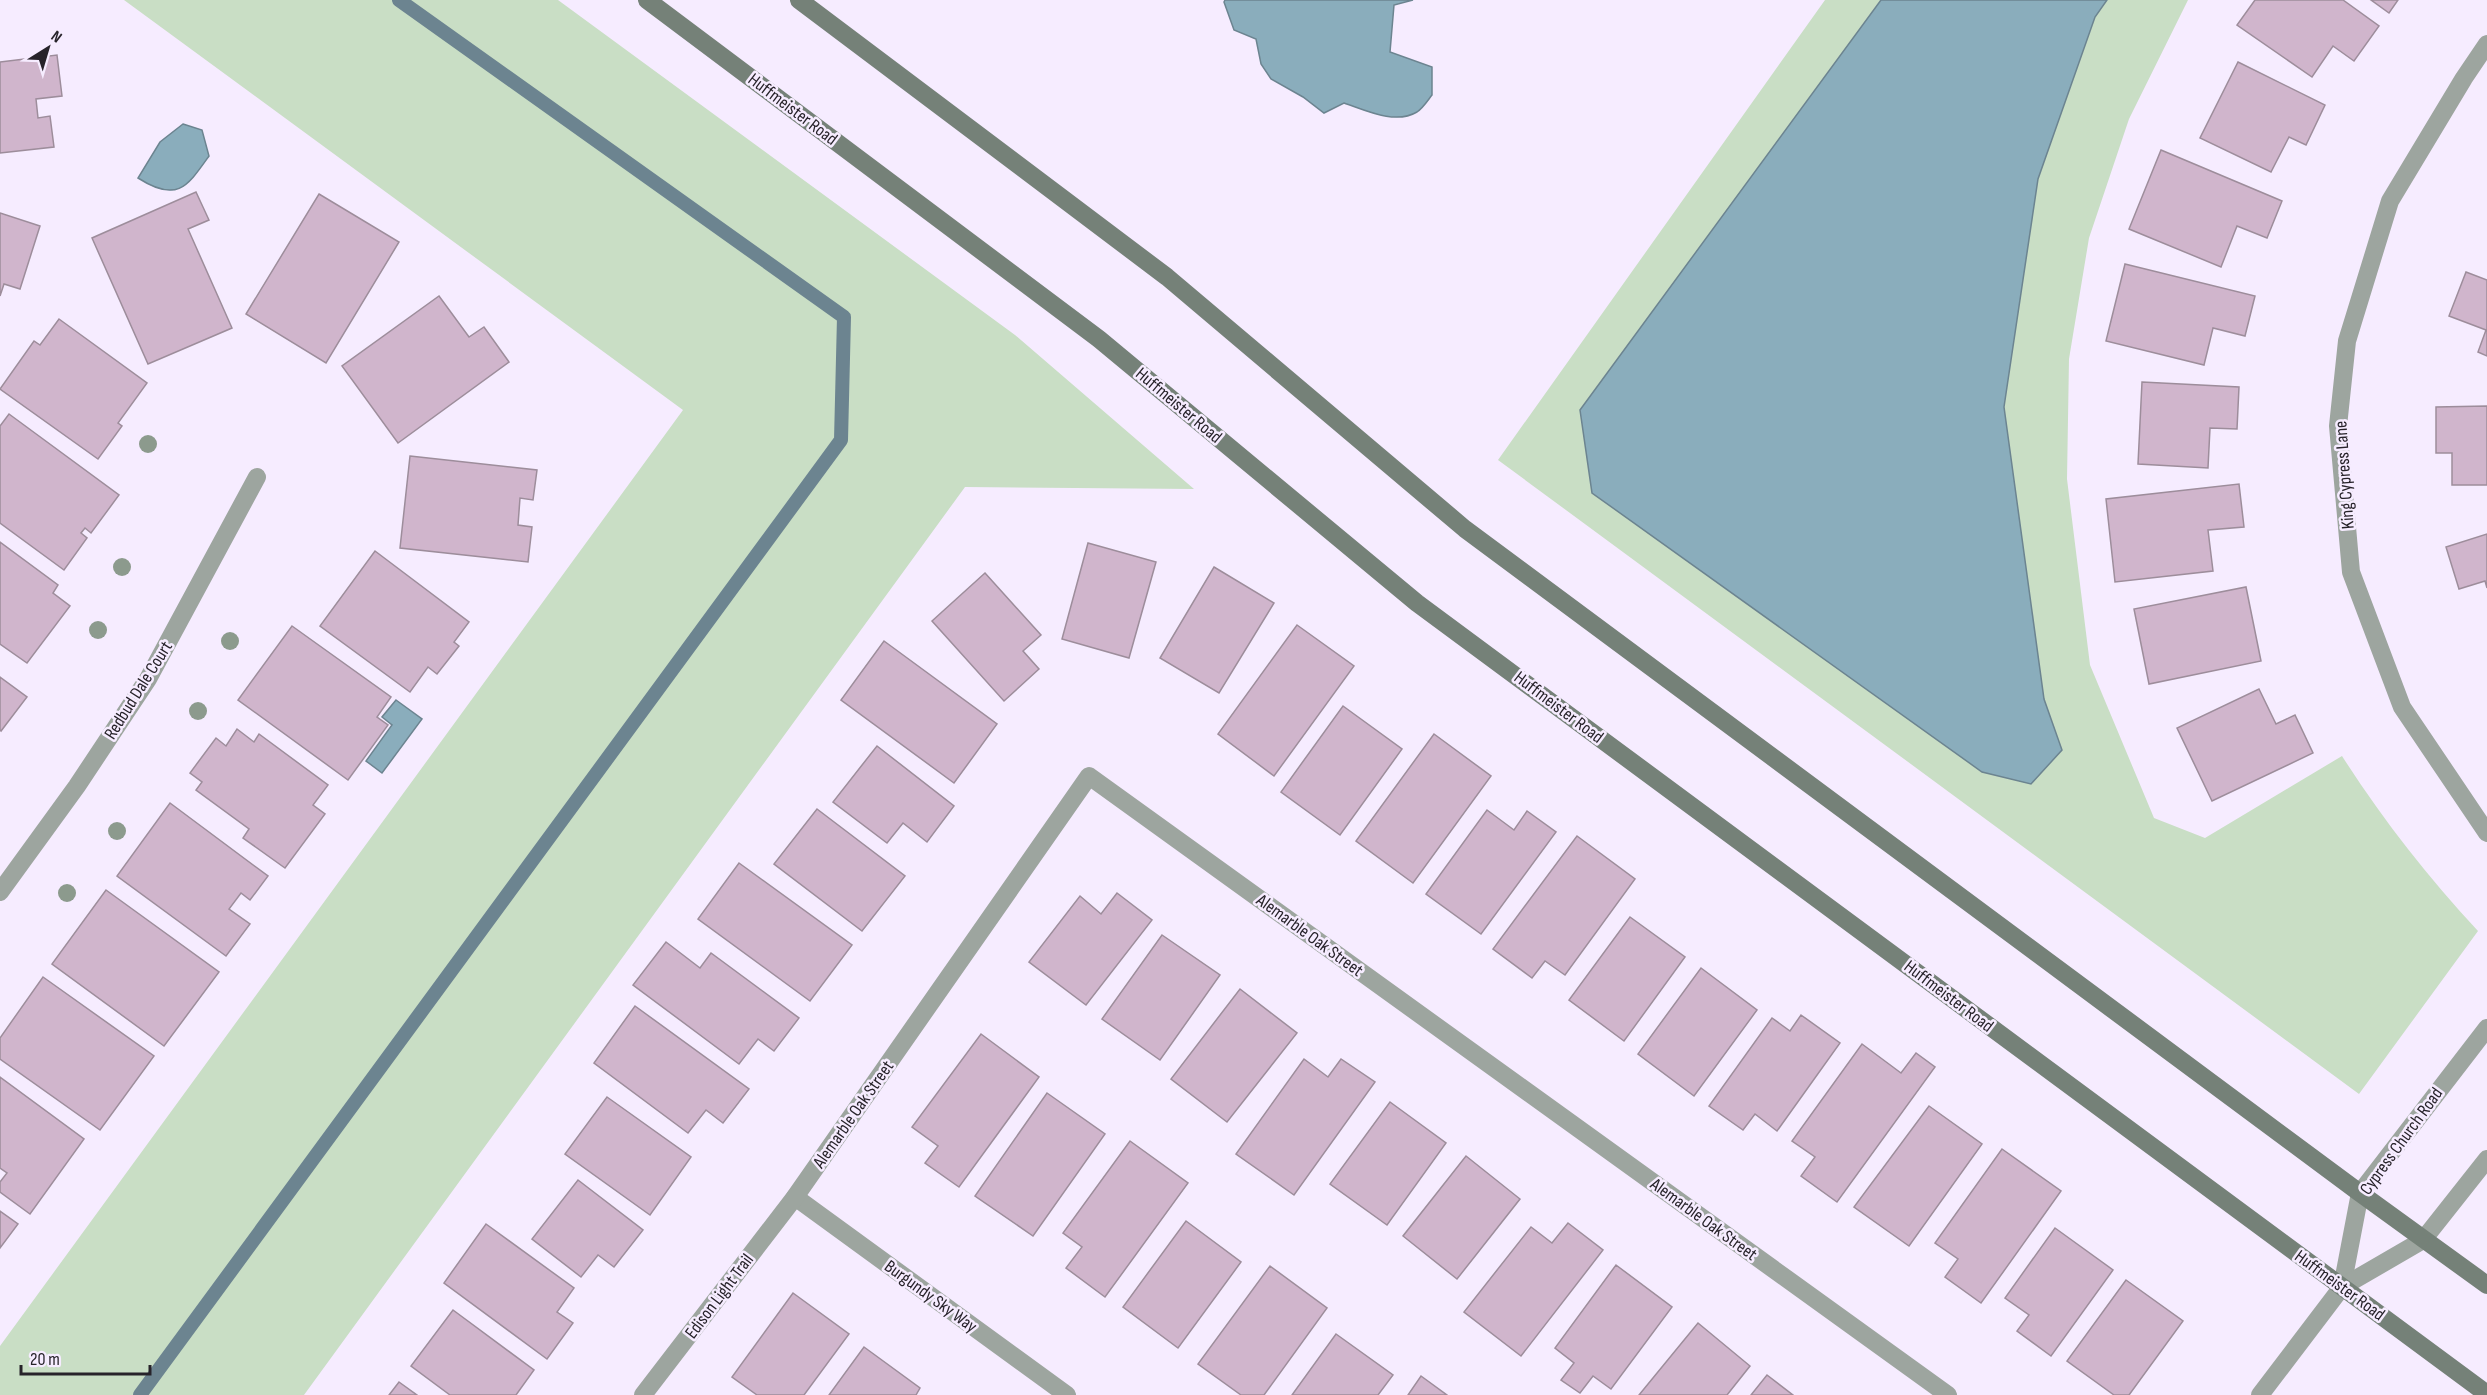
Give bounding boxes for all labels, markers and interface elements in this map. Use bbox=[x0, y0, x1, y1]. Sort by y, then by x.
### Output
north arrow bbox=[18, 18, 78, 78]
text: N bbox=[47, 27, 65, 47]
street label: Huffmeister Road bbox=[744, 69, 841, 150]
street label: Huffmeister Road bbox=[1131, 363, 1226, 448]
street label: King Cypress Lane bbox=[2330, 420, 2359, 530]
street label: Redbud Dale Court bbox=[100, 637, 177, 743]
street label: Huffmeister Road bbox=[1510, 667, 1607, 748]
street label: Alemarble Oak Street bbox=[1252, 889, 1367, 981]
street label: Huffmeister Road bbox=[1900, 956, 1997, 1037]
street label: Alemarble Oak Street bbox=[808, 1056, 899, 1173]
street label: Cypress Church Road bbox=[2355, 1084, 2447, 1199]
street label: Alemarble Oak Street bbox=[1646, 1173, 1761, 1265]
street label: Huffmeister Road bbox=[2291, 1246, 2389, 1325]
street label: Edison Light Trail bbox=[681, 1250, 758, 1343]
street label: Burgundy Sky Way bbox=[880, 1256, 981, 1337]
scale bar bbox=[21, 1338, 150, 1376]
text: 20 m bbox=[30, 1349, 60, 1370]

